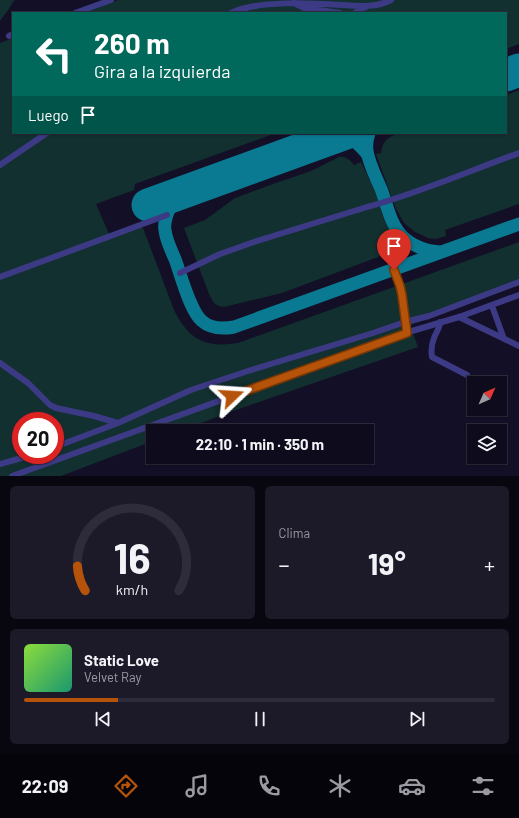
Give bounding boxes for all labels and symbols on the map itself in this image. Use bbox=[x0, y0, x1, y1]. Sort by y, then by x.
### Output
pin bbox=[377, 229, 411, 270]
position arrow bbox=[211, 375, 253, 417]
north arrow bbox=[467, 376, 507, 416]
speed limit sign: 20 bbox=[12, 412, 64, 464]

